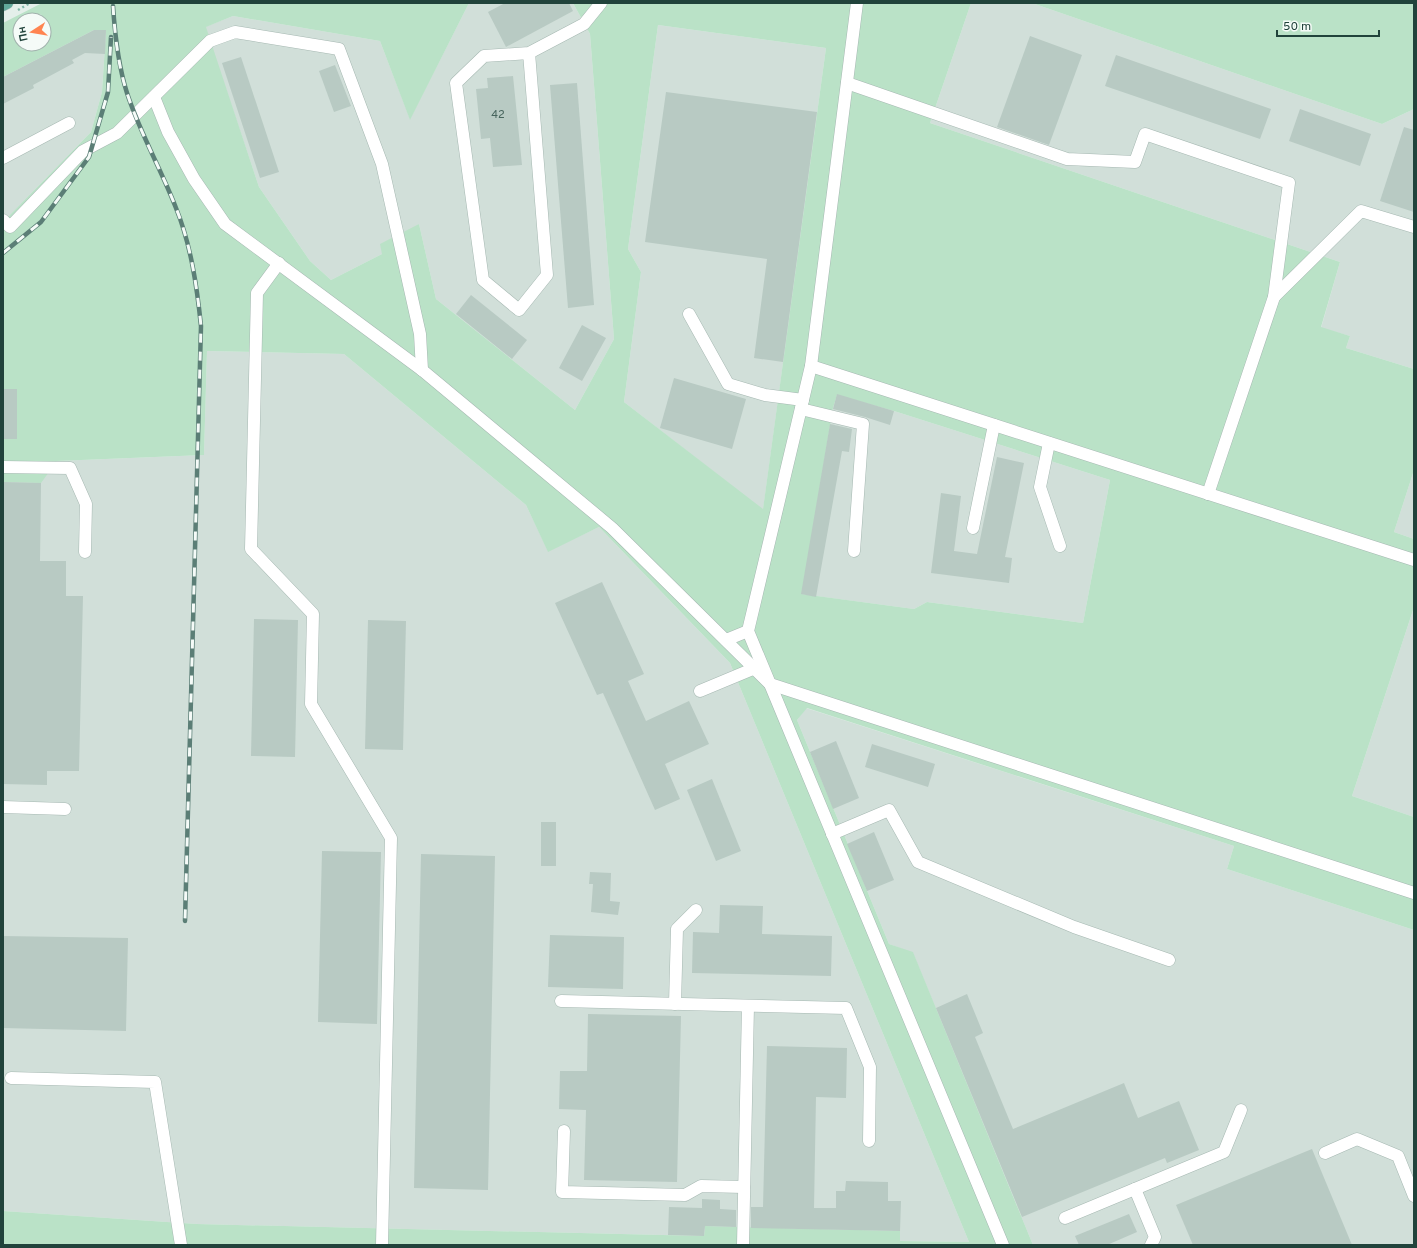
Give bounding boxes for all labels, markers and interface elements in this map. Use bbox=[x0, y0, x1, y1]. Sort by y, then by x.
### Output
north arrow bbox=[12, 12, 52, 52]
scale bar bbox=[1277, 12, 1379, 38]
text: 50 m bbox=[1283, 19, 1311, 35]
text: Пн bbox=[15, 25, 32, 43]
house number: 42 bbox=[491, 108, 505, 122]

